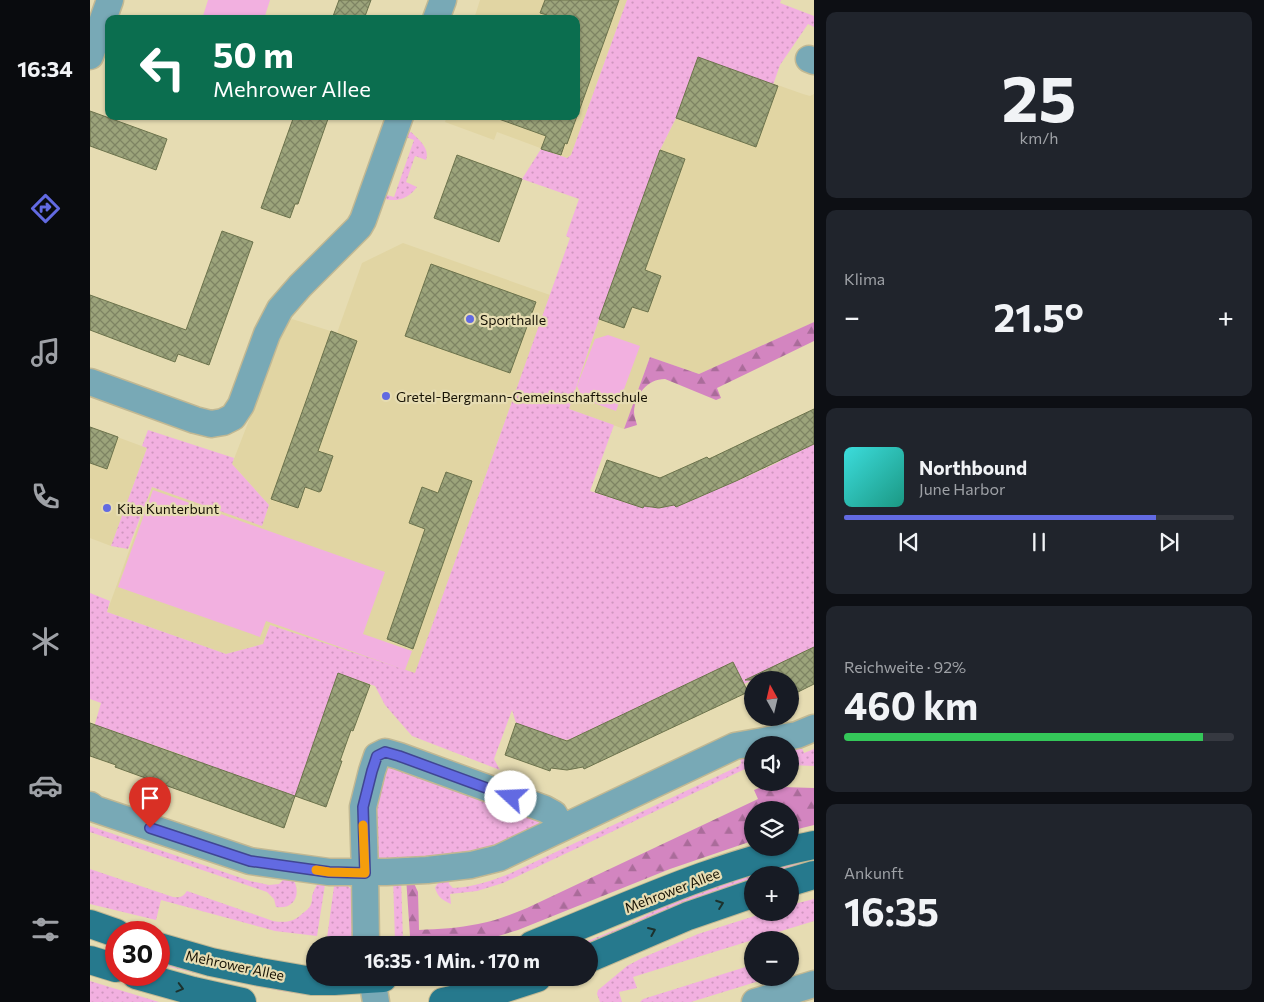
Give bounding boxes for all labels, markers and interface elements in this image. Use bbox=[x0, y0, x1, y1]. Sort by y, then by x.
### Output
text: 50 m bbox=[213, 32, 294, 75]
icon: left bbox=[130, 35, 195, 100]
text: 16:34 bbox=[17, 55, 73, 82]
text: 25 bbox=[1002, 56, 1076, 135]
text: Mehrower Allee bbox=[213, 75, 371, 102]
text: km/h bbox=[1020, 128, 1058, 147]
icon: directions bbox=[28, 191, 63, 226]
text: Klima bbox=[844, 269, 885, 288]
text: 21.5° bbox=[994, 293, 1084, 340]
text: − bbox=[844, 299, 860, 333]
text: + bbox=[1218, 299, 1234, 333]
place label: Sporthalle bbox=[480, 311, 546, 328]
marker: Sporthalle bbox=[464, 313, 476, 325]
icon: music bbox=[28, 335, 63, 370]
place label: Gretel-Bergmann-Gemeinschaftsschule bbox=[396, 388, 648, 405]
marker: Gretel-Bergmann-Gemeinschaftsschule bbox=[380, 390, 392, 402]
text: Northbound bbox=[919, 456, 1027, 479]
icon: phone bbox=[28, 479, 63, 514]
text: June Harbor bbox=[919, 479, 1005, 498]
place label: Kita Kunterbunt bbox=[117, 500, 220, 517]
marker: Kita Kunterbunt bbox=[101, 502, 113, 514]
icon: previous bbox=[895, 528, 923, 556]
icon: pause bbox=[1025, 528, 1053, 556]
icon: next bbox=[1155, 528, 1183, 556]
icon: climate bbox=[28, 624, 63, 659]
text: Reichweite · 92% bbox=[844, 657, 966, 676]
north arrow bbox=[744, 671, 799, 726]
map controls bbox=[744, 671, 799, 986]
text: 460 km bbox=[844, 681, 978, 728]
button: sound bbox=[744, 736, 799, 791]
icon: car bbox=[28, 768, 63, 803]
position arrow bbox=[484, 770, 536, 822]
pin bbox=[129, 777, 171, 828]
icon: arrive bbox=[136, 784, 164, 812]
button: layers bbox=[744, 801, 799, 856]
text: Ankunft bbox=[844, 863, 904, 882]
street label: Mehrower Allee bbox=[622, 864, 722, 916]
button: + bbox=[744, 866, 799, 921]
text: 16:35 bbox=[844, 887, 939, 934]
one-way arrow bbox=[715, 900, 724, 910]
icon: filters bbox=[28, 912, 63, 947]
speed limit sign: 30 bbox=[105, 921, 170, 986]
one-way arrow bbox=[647, 927, 656, 937]
button: − bbox=[744, 931, 799, 986]
street label: Mehrower Allee bbox=[184, 946, 286, 984]
text: 16:35 · 1 Min. · 170 m bbox=[364, 949, 540, 972]
one-way arrow bbox=[176, 982, 184, 992]

